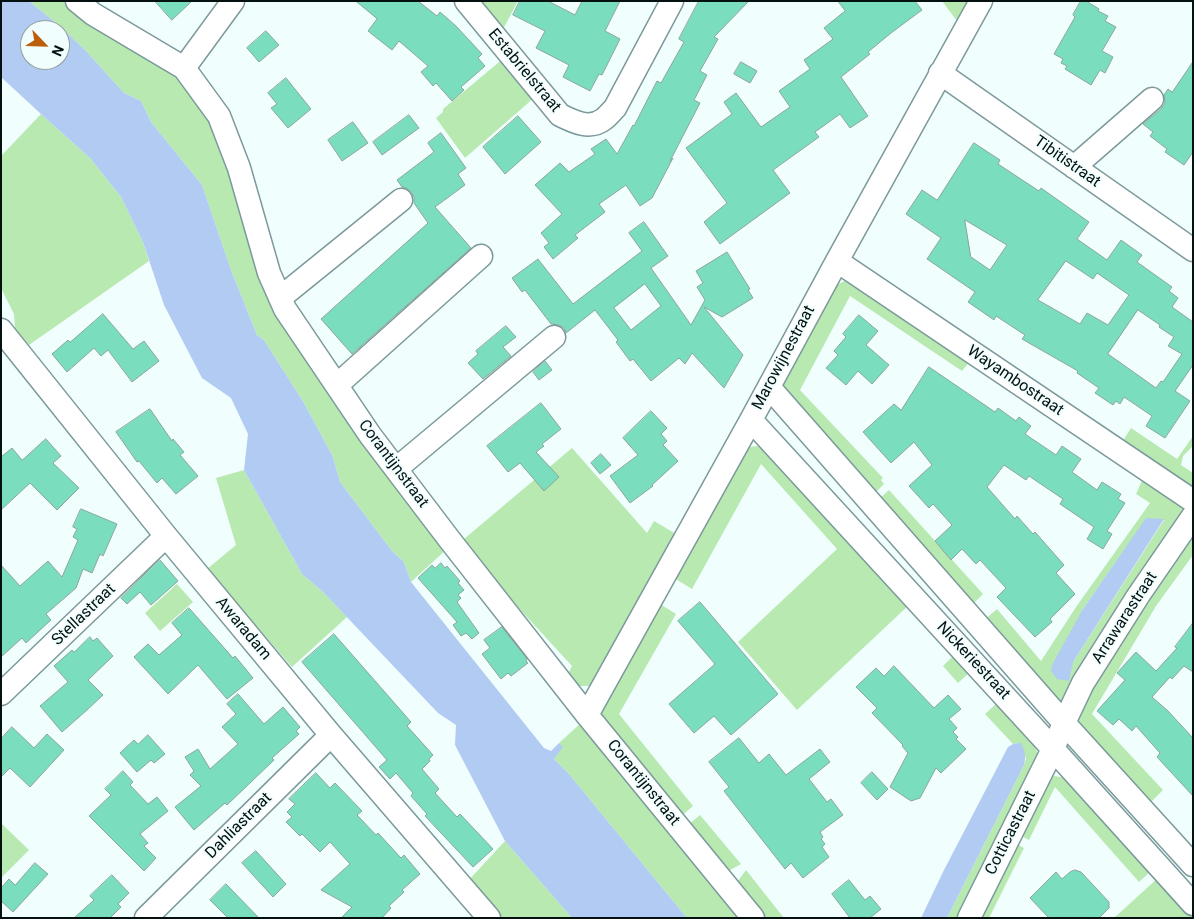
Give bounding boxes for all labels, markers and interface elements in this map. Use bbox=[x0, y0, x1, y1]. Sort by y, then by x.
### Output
north arrow bbox=[20, 20, 70, 70]
street label: Estabrielstraat bbox=[483, 25, 565, 117]
text: N bbox=[48, 43, 67, 58]
street label: Tibitistraat bbox=[1030, 132, 1104, 192]
street label: Marowijnestraat bbox=[748, 303, 820, 413]
street label: Wayambostraat bbox=[963, 342, 1067, 420]
street label: Corantijnstraat bbox=[354, 416, 432, 512]
street label: Arrawarastraat bbox=[1088, 569, 1162, 667]
street label: Stellastraat bbox=[48, 580, 120, 650]
street label: Awaradam bbox=[211, 594, 275, 664]
street label: Nickeriestraat bbox=[932, 618, 1014, 704]
street label: Corantijnstraat bbox=[602, 736, 684, 830]
street label: Cotticastraat bbox=[982, 788, 1040, 878]
street label: Dahliastraat bbox=[202, 789, 276, 863]

